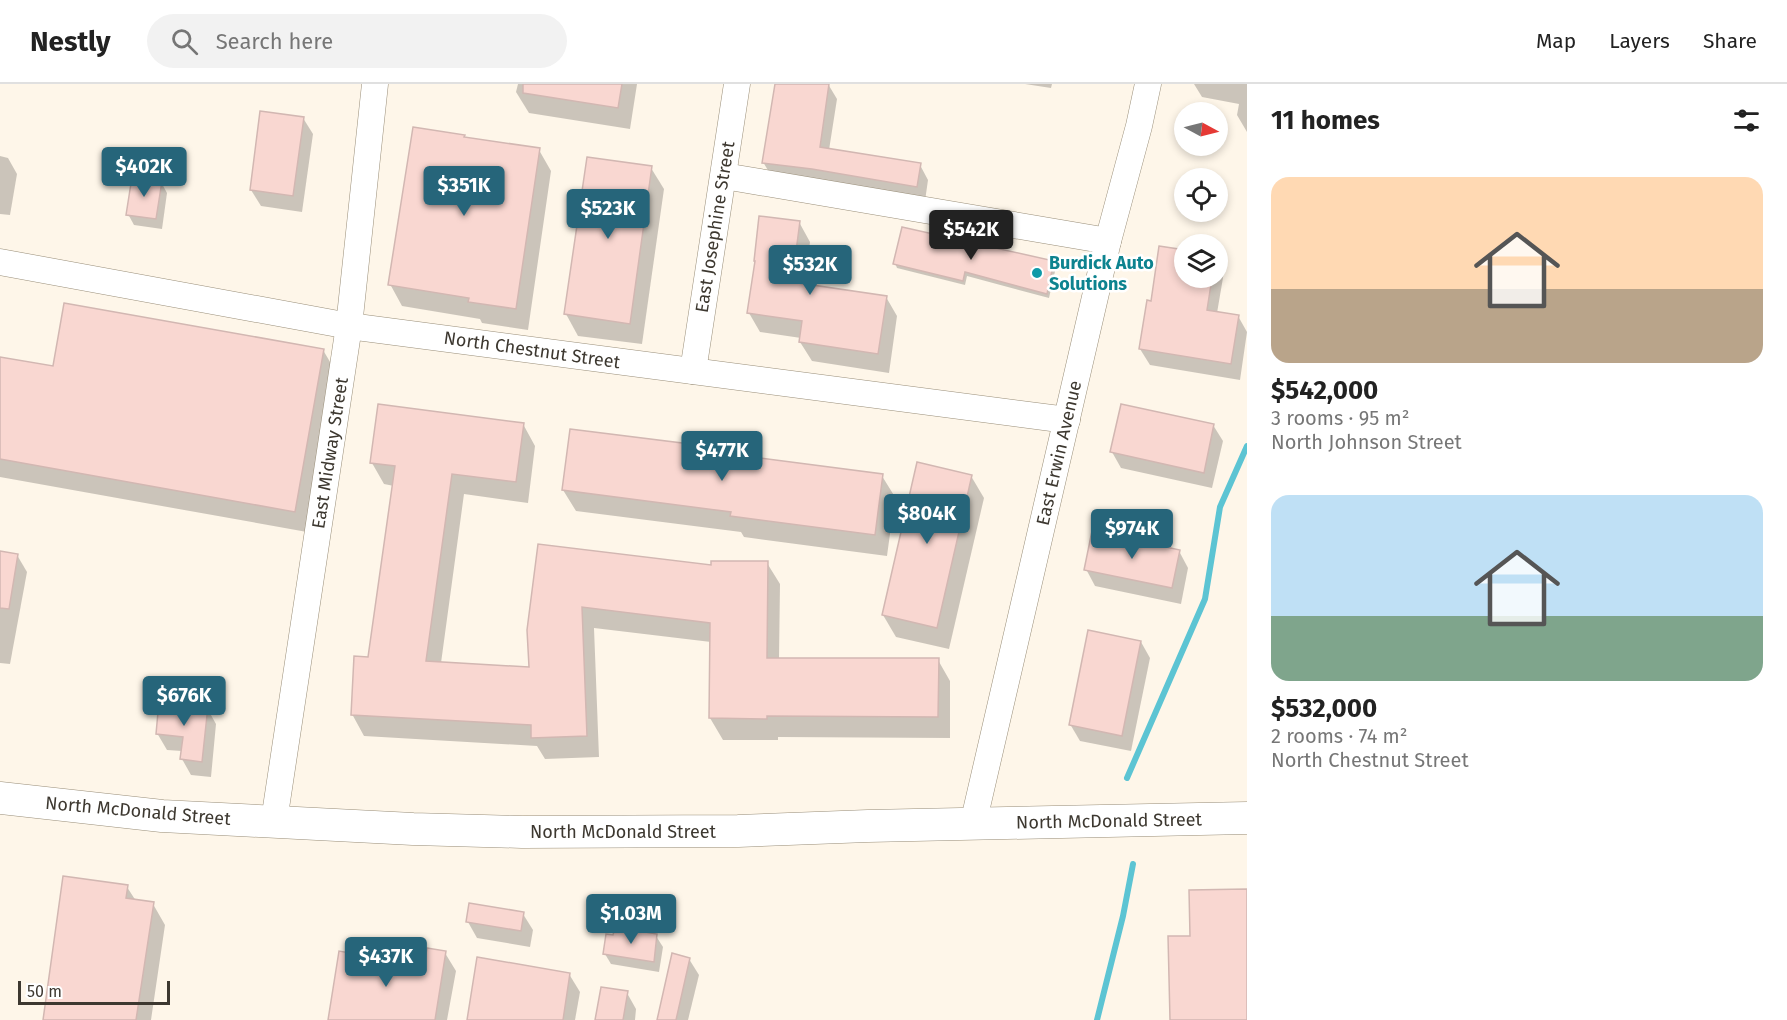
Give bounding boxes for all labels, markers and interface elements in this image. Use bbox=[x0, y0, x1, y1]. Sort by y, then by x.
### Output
search box bbox=[147, 14, 567, 68]
text: Nestly bbox=[30, 25, 111, 58]
icon: search bbox=[168, 25, 201, 58]
text: Search here bbox=[216, 28, 333, 55]
text: Map bbox=[1536, 28, 1576, 54]
text: Layers bbox=[1609, 28, 1670, 54]
text: Share bbox=[1703, 28, 1757, 54]
north arrow bbox=[1174, 102, 1228, 156]
map controls bbox=[1174, 102, 1228, 288]
icon: filters bbox=[1730, 104, 1763, 137]
text: 11 homes bbox=[1271, 105, 1380, 136]
street label: East Josephine Street bbox=[691, 139, 739, 314]
pin: $402K bbox=[102, 147, 186, 198]
text: $402K bbox=[116, 154, 172, 178]
pin: $351K bbox=[422, 166, 506, 217]
button: locate bbox=[1174, 168, 1228, 222]
text: $351K bbox=[438, 173, 490, 197]
pin: $523K bbox=[566, 189, 650, 240]
text: $523K bbox=[581, 196, 635, 220]
pin: $542K bbox=[929, 210, 1013, 261]
icon: home bbox=[1463, 216, 1571, 324]
text: $542K bbox=[943, 217, 999, 241]
button: layers bbox=[1174, 234, 1228, 288]
pin: $532K bbox=[768, 245, 852, 296]
text: $532K bbox=[783, 252, 837, 276]
place label: Burdick Auto Solutions bbox=[1049, 252, 1154, 295]
marker: Burdick Auto Solutions bbox=[1030, 266, 1044, 280]
street label: North Chestnut Street bbox=[442, 327, 622, 373]
street label: East Midway Street bbox=[307, 375, 353, 530]
text: $542,000 bbox=[1271, 375, 1378, 406]
street label: East Erwin Avenue bbox=[1032, 378, 1086, 528]
text: 3 rooms · 95 m² bbox=[1271, 406, 1410, 430]
text: North Johnson Street bbox=[1271, 430, 1462, 454]
pin: $477K bbox=[680, 431, 764, 482]
text: $477K bbox=[695, 438, 749, 462]
pin: $804K bbox=[885, 494, 969, 545]
text: $804K bbox=[898, 501, 956, 525]
pin: $974K bbox=[1090, 509, 1174, 560]
text: $974K bbox=[1105, 516, 1159, 540]
icon: home bbox=[1463, 534, 1571, 642]
pin: $676K bbox=[142, 676, 226, 727]
text: $676K bbox=[157, 683, 211, 707]
text: $532,000 bbox=[1271, 693, 1377, 724]
text: 2 rooms · 74 m² bbox=[1271, 724, 1408, 748]
text: North Chestnut Street bbox=[1271, 748, 1469, 772]
street label: North McDonald Street bbox=[44, 792, 232, 830]
street label: North McDonald Street bbox=[1016, 808, 1203, 834]
street label: North McDonald Street bbox=[530, 821, 716, 843]
pin: $1.03M bbox=[582, 894, 680, 945]
text: $1.03M bbox=[600, 901, 662, 925]
pin: $437K bbox=[344, 937, 428, 988]
text: $437K bbox=[359, 944, 413, 968]
scale bar bbox=[18, 978, 170, 1006]
text: 50 m bbox=[27, 982, 62, 1001]

